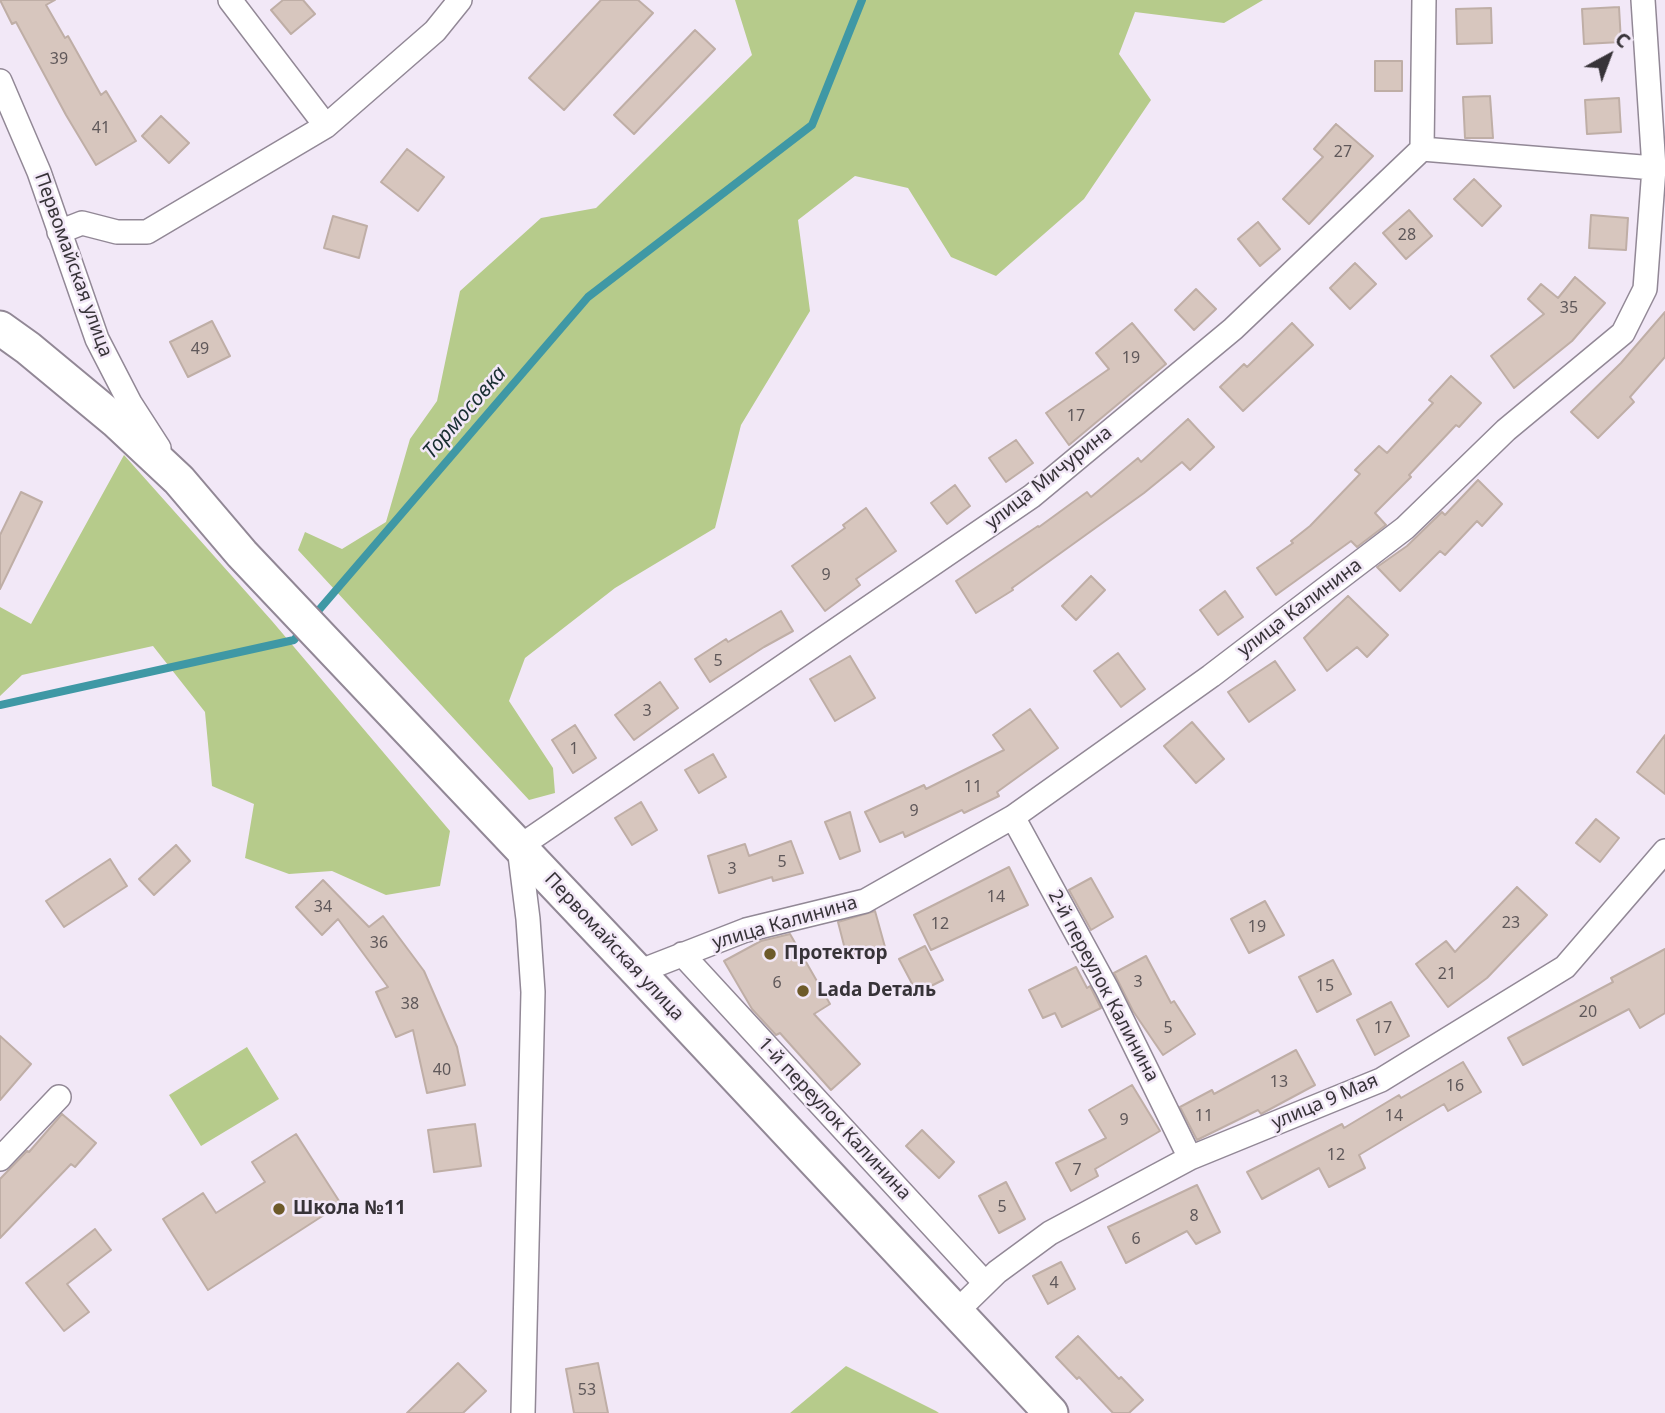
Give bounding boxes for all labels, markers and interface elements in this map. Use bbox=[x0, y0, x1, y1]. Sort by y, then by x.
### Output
north arrow bbox=[1574, 21, 1644, 91]
text: С bbox=[1610, 26, 1636, 54]
house number: 39 bbox=[50, 49, 68, 69]
house number: 41 bbox=[92, 118, 110, 138]
house number: 27 bbox=[1334, 142, 1352, 162]
street label: Первомайская улица bbox=[29, 170, 117, 360]
house number: 28 bbox=[1398, 225, 1416, 245]
house number: 35 bbox=[1560, 298, 1578, 318]
house number: 49 bbox=[191, 339, 209, 359]
house number: 19 bbox=[1122, 348, 1140, 368]
water label: Тормосовка bbox=[418, 361, 512, 465]
house number: 17 bbox=[1067, 406, 1085, 426]
street label: улица Мичурина bbox=[981, 422, 1117, 534]
street label: улица Калинина bbox=[1233, 554, 1367, 662]
house number: 9 bbox=[821, 565, 831, 585]
house number: 5 bbox=[713, 651, 723, 671]
house number: 3 bbox=[642, 701, 652, 721]
house number: 1 bbox=[569, 739, 579, 759]
house number: 11 bbox=[964, 777, 982, 797]
house number: 9 bbox=[909, 801, 919, 821]
house number: 5 bbox=[777, 852, 787, 872]
house number: 3 bbox=[727, 859, 737, 879]
street label: Первомайская улица bbox=[539, 868, 689, 1026]
street label: 2-й переулок Калинина bbox=[1043, 886, 1163, 1086]
house number: 14 bbox=[987, 887, 1005, 907]
street label: улица Калинина bbox=[710, 891, 860, 955]
house number: 34 bbox=[314, 897, 332, 917]
house number: 23 bbox=[1502, 913, 1520, 933]
house number: 12 bbox=[931, 914, 949, 934]
house number: 19 bbox=[1248, 917, 1266, 937]
house number: 36 bbox=[370, 933, 388, 953]
place label: Протектор bbox=[784, 943, 888, 965]
marker: Протектор bbox=[762, 946, 778, 962]
house number: 21 bbox=[1438, 964, 1456, 984]
house number: 3 bbox=[1133, 972, 1143, 992]
house number: 6 bbox=[772, 973, 782, 993]
house number: 15 bbox=[1316, 976, 1334, 996]
place label: Lada Dеталь bbox=[817, 980, 936, 1002]
marker: Lada Dеталь bbox=[795, 983, 811, 999]
house number: 38 bbox=[401, 994, 419, 1014]
house number: 20 bbox=[1579, 1002, 1597, 1022]
house number: 5 bbox=[1163, 1018, 1173, 1038]
house number: 17 bbox=[1374, 1018, 1392, 1038]
street label: 1-й переулок Калинина bbox=[753, 1033, 915, 1205]
house number: 40 bbox=[433, 1060, 451, 1080]
street label: улица 9 Мая bbox=[1268, 1069, 1382, 1135]
house number: 13 bbox=[1270, 1072, 1288, 1092]
house number: 16 bbox=[1446, 1076, 1464, 1096]
house number: 11 bbox=[1195, 1106, 1213, 1126]
house number: 14 bbox=[1385, 1106, 1403, 1126]
house number: 9 bbox=[1119, 1110, 1129, 1130]
house number: 12 bbox=[1327, 1145, 1345, 1165]
house number: 7 bbox=[1072, 1160, 1082, 1180]
house number: 5 bbox=[997, 1197, 1007, 1217]
place label: Школа №11 bbox=[293, 1198, 406, 1220]
marker: Школа №11 bbox=[271, 1201, 287, 1217]
house number: 8 bbox=[1189, 1206, 1199, 1226]
house number: 6 bbox=[1131, 1229, 1141, 1249]
house number: 4 bbox=[1049, 1273, 1059, 1293]
house number: 53 bbox=[578, 1380, 596, 1400]

